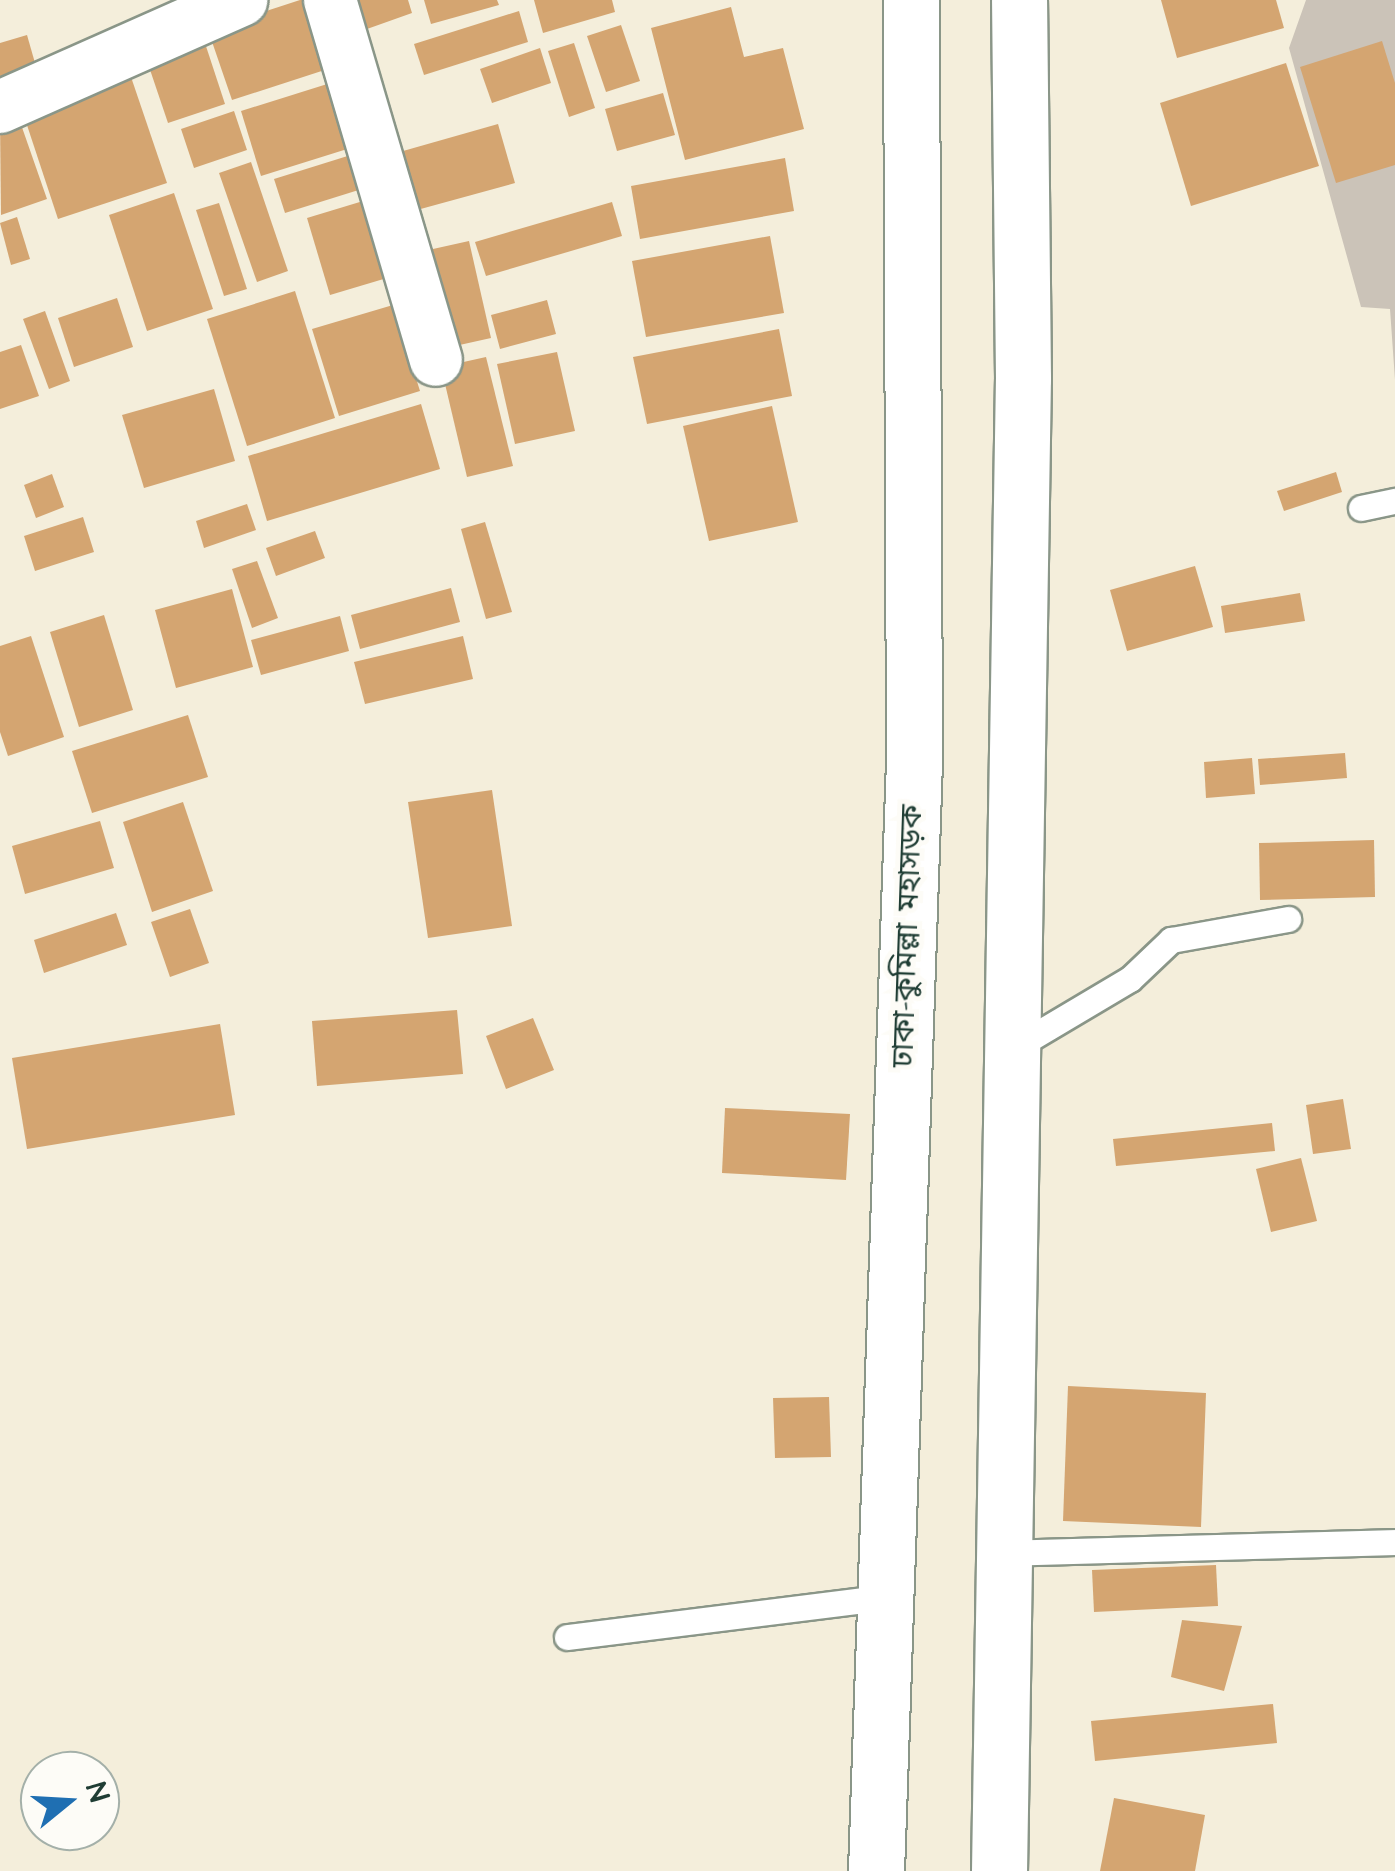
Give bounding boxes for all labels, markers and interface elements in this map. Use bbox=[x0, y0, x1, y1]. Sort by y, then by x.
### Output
street label: ঢাকা–কুমিল্লা মহাসড়ক bbox=[885, 804, 931, 1068]
north arrow bbox=[20, 1751, 120, 1851]
text: N bbox=[76, 1778, 118, 1807]

